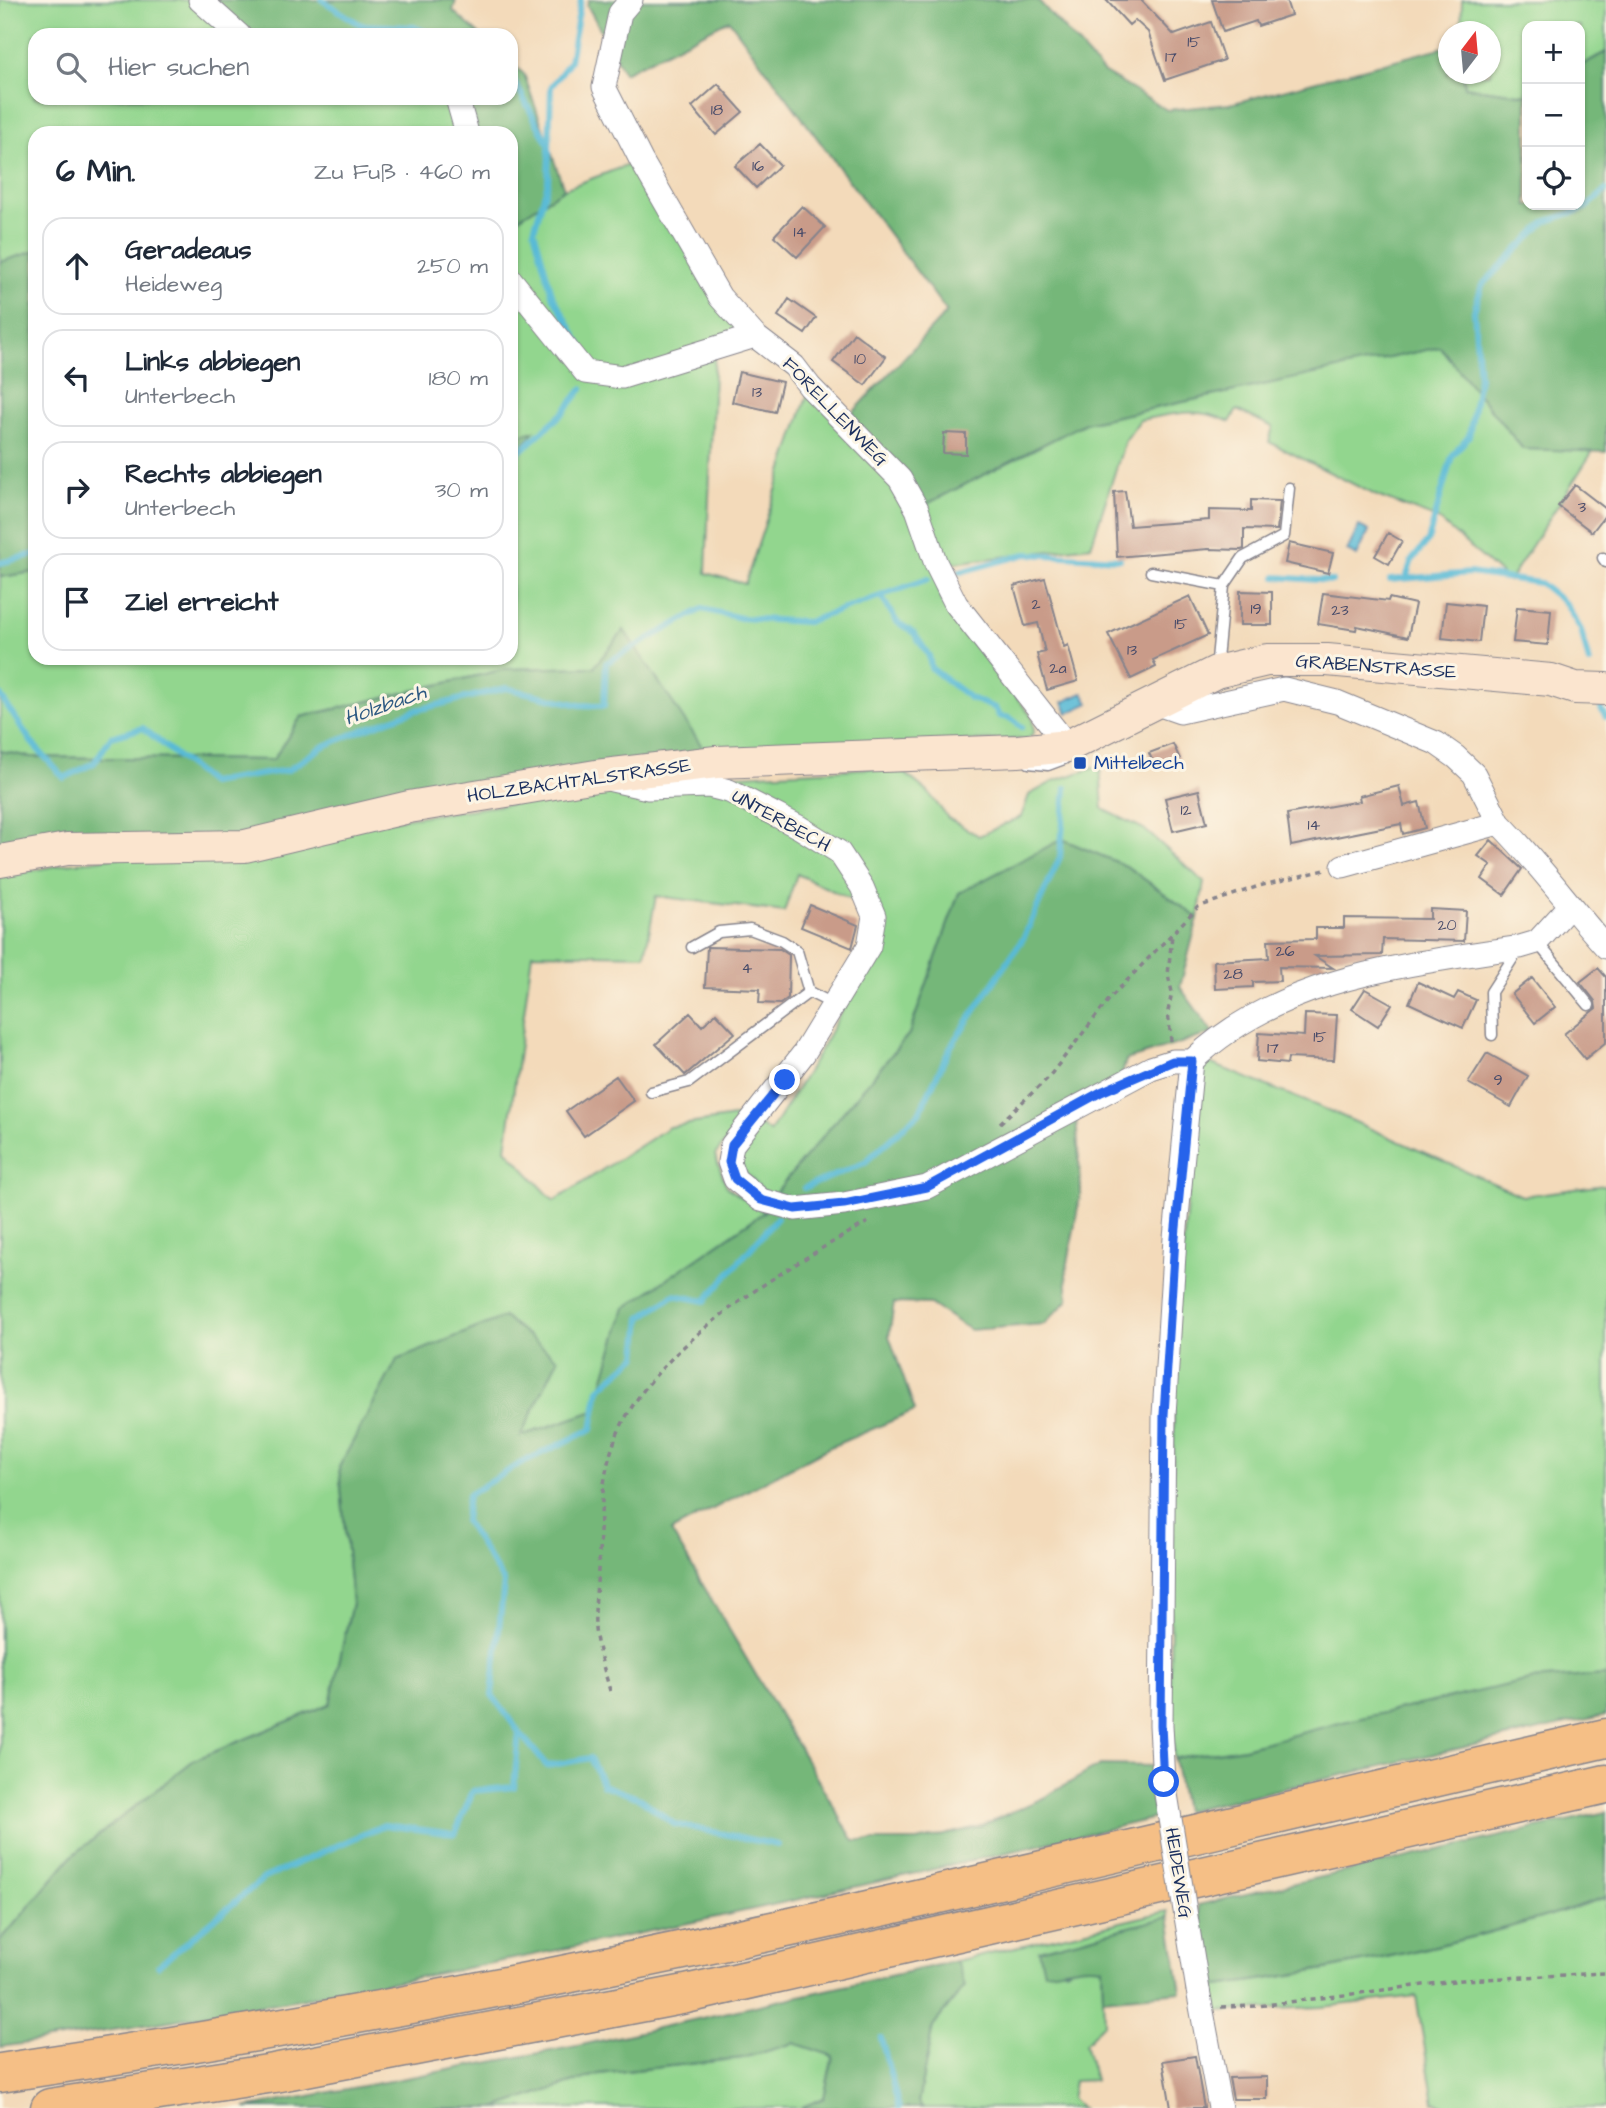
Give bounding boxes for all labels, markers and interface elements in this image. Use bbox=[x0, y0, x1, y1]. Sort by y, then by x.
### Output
north arrow bbox=[1438, 21, 1501, 84]
map controls bbox=[1522, 21, 1585, 210]
button: + bbox=[1522, 21, 1585, 84]
search box bbox=[28, 28, 518, 105]
house number: 15 bbox=[1187, 31, 1201, 53]
house number: 17 bbox=[1165, 46, 1177, 68]
icon: search bbox=[52, 48, 90, 86]
text: Hier suchen bbox=[108, 49, 249, 85]
button: − bbox=[1522, 84, 1585, 147]
house number: 18 bbox=[711, 99, 723, 121]
button: locate bbox=[1522, 147, 1585, 210]
text: 6 Min. bbox=[56, 151, 135, 193]
house number: 16 bbox=[752, 155, 764, 177]
text: Zu Fuß · 460 m bbox=[314, 156, 490, 188]
house number: 14 bbox=[794, 221, 807, 243]
text: Geradeaus bbox=[125, 232, 252, 268]
icon: ahead bbox=[58, 247, 96, 285]
text: 250 m bbox=[417, 250, 488, 282]
text: Heideweg bbox=[125, 268, 222, 300]
text: Links abbiegen bbox=[125, 344, 300, 380]
house number: 10 bbox=[854, 348, 866, 370]
street label: FORELLENWEG bbox=[776, 351, 894, 473]
icon: left bbox=[58, 359, 96, 397]
text: 180 m bbox=[429, 362, 488, 394]
text: Unterbech bbox=[125, 380, 235, 412]
house number: 13 bbox=[752, 381, 762, 403]
text: Rechts abbiegen bbox=[125, 456, 322, 492]
icon: right bbox=[58, 471, 96, 509]
text: 30 m bbox=[435, 474, 488, 506]
text: Unterbech bbox=[125, 492, 235, 524]
house number: 3 bbox=[1578, 496, 1586, 518]
icon: arrive bbox=[58, 583, 96, 621]
text: Ziel erreicht bbox=[125, 584, 279, 620]
house number: 2 bbox=[1031, 593, 1041, 615]
house number: 19 bbox=[1250, 598, 1262, 620]
house number: 23 bbox=[1331, 599, 1349, 621]
house number: 15 bbox=[1174, 613, 1188, 635]
house number: 13 bbox=[1127, 639, 1137, 661]
street label: GRABENSTRASSE bbox=[1295, 648, 1457, 686]
house number: 2a bbox=[1049, 657, 1067, 679]
water label: Holzbach bbox=[340, 677, 431, 732]
place label: Mittelbech bbox=[1094, 750, 1184, 777]
street label: HOLZBACHTALSTRASSE bbox=[465, 752, 693, 810]
marker: Mittelbech bbox=[1072, 755, 1088, 771]
street label: UNTERBECH bbox=[727, 783, 835, 859]
house number: 12 bbox=[1180, 799, 1192, 821]
house number: 14 bbox=[1308, 814, 1321, 836]
house number: 20 bbox=[1437, 914, 1457, 936]
house number: 26 bbox=[1275, 940, 1295, 962]
house number: 4 bbox=[742, 957, 753, 979]
house number: 28 bbox=[1223, 963, 1243, 985]
house number: 15 bbox=[1313, 1026, 1327, 1048]
house number: 17 bbox=[1267, 1037, 1279, 1059]
route end bbox=[769, 1064, 800, 1095]
house number: 9 bbox=[1493, 1069, 1503, 1091]
route start bbox=[1148, 1766, 1179, 1797]
street label: HEIDEWEG bbox=[1158, 1826, 1198, 1920]

